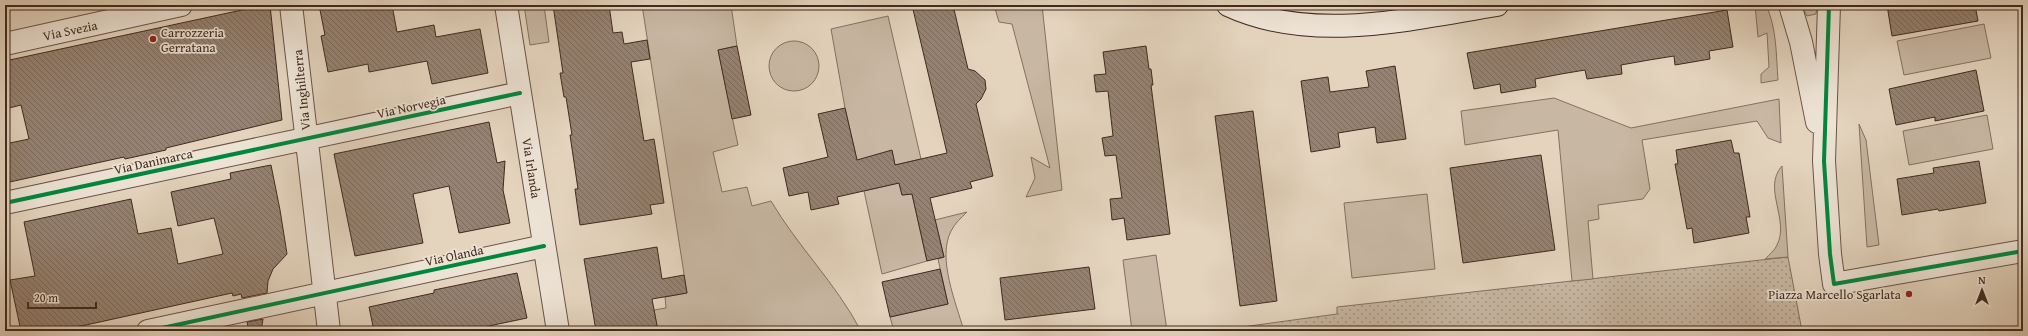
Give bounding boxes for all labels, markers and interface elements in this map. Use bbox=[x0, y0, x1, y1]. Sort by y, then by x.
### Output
street label: Via Svezia bbox=[41, 15, 100, 46]
place label: Carrozzeria Gerratana bbox=[161, 23, 225, 57]
marker: Carrozzeria Gerratana bbox=[148, 34, 158, 44]
street label: Via Inghilterra bbox=[288, 48, 315, 131]
street label: Via Norvegia bbox=[375, 90, 448, 123]
street label: Via Irlanda bbox=[517, 137, 546, 200]
street label: Via Danimarca bbox=[112, 144, 195, 179]
street label: Via Olanda bbox=[423, 240, 486, 271]
north arrow bbox=[1962, 270, 2002, 310]
text: N bbox=[1978, 272, 1986, 288]
scale bar bbox=[28, 284, 96, 310]
place label: Piazza Marcello Sgarlata bbox=[1768, 285, 1902, 304]
text: 20 m bbox=[34, 289, 58, 306]
marker: Piazza Marcello Sgarlata bbox=[1904, 289, 1914, 299]

